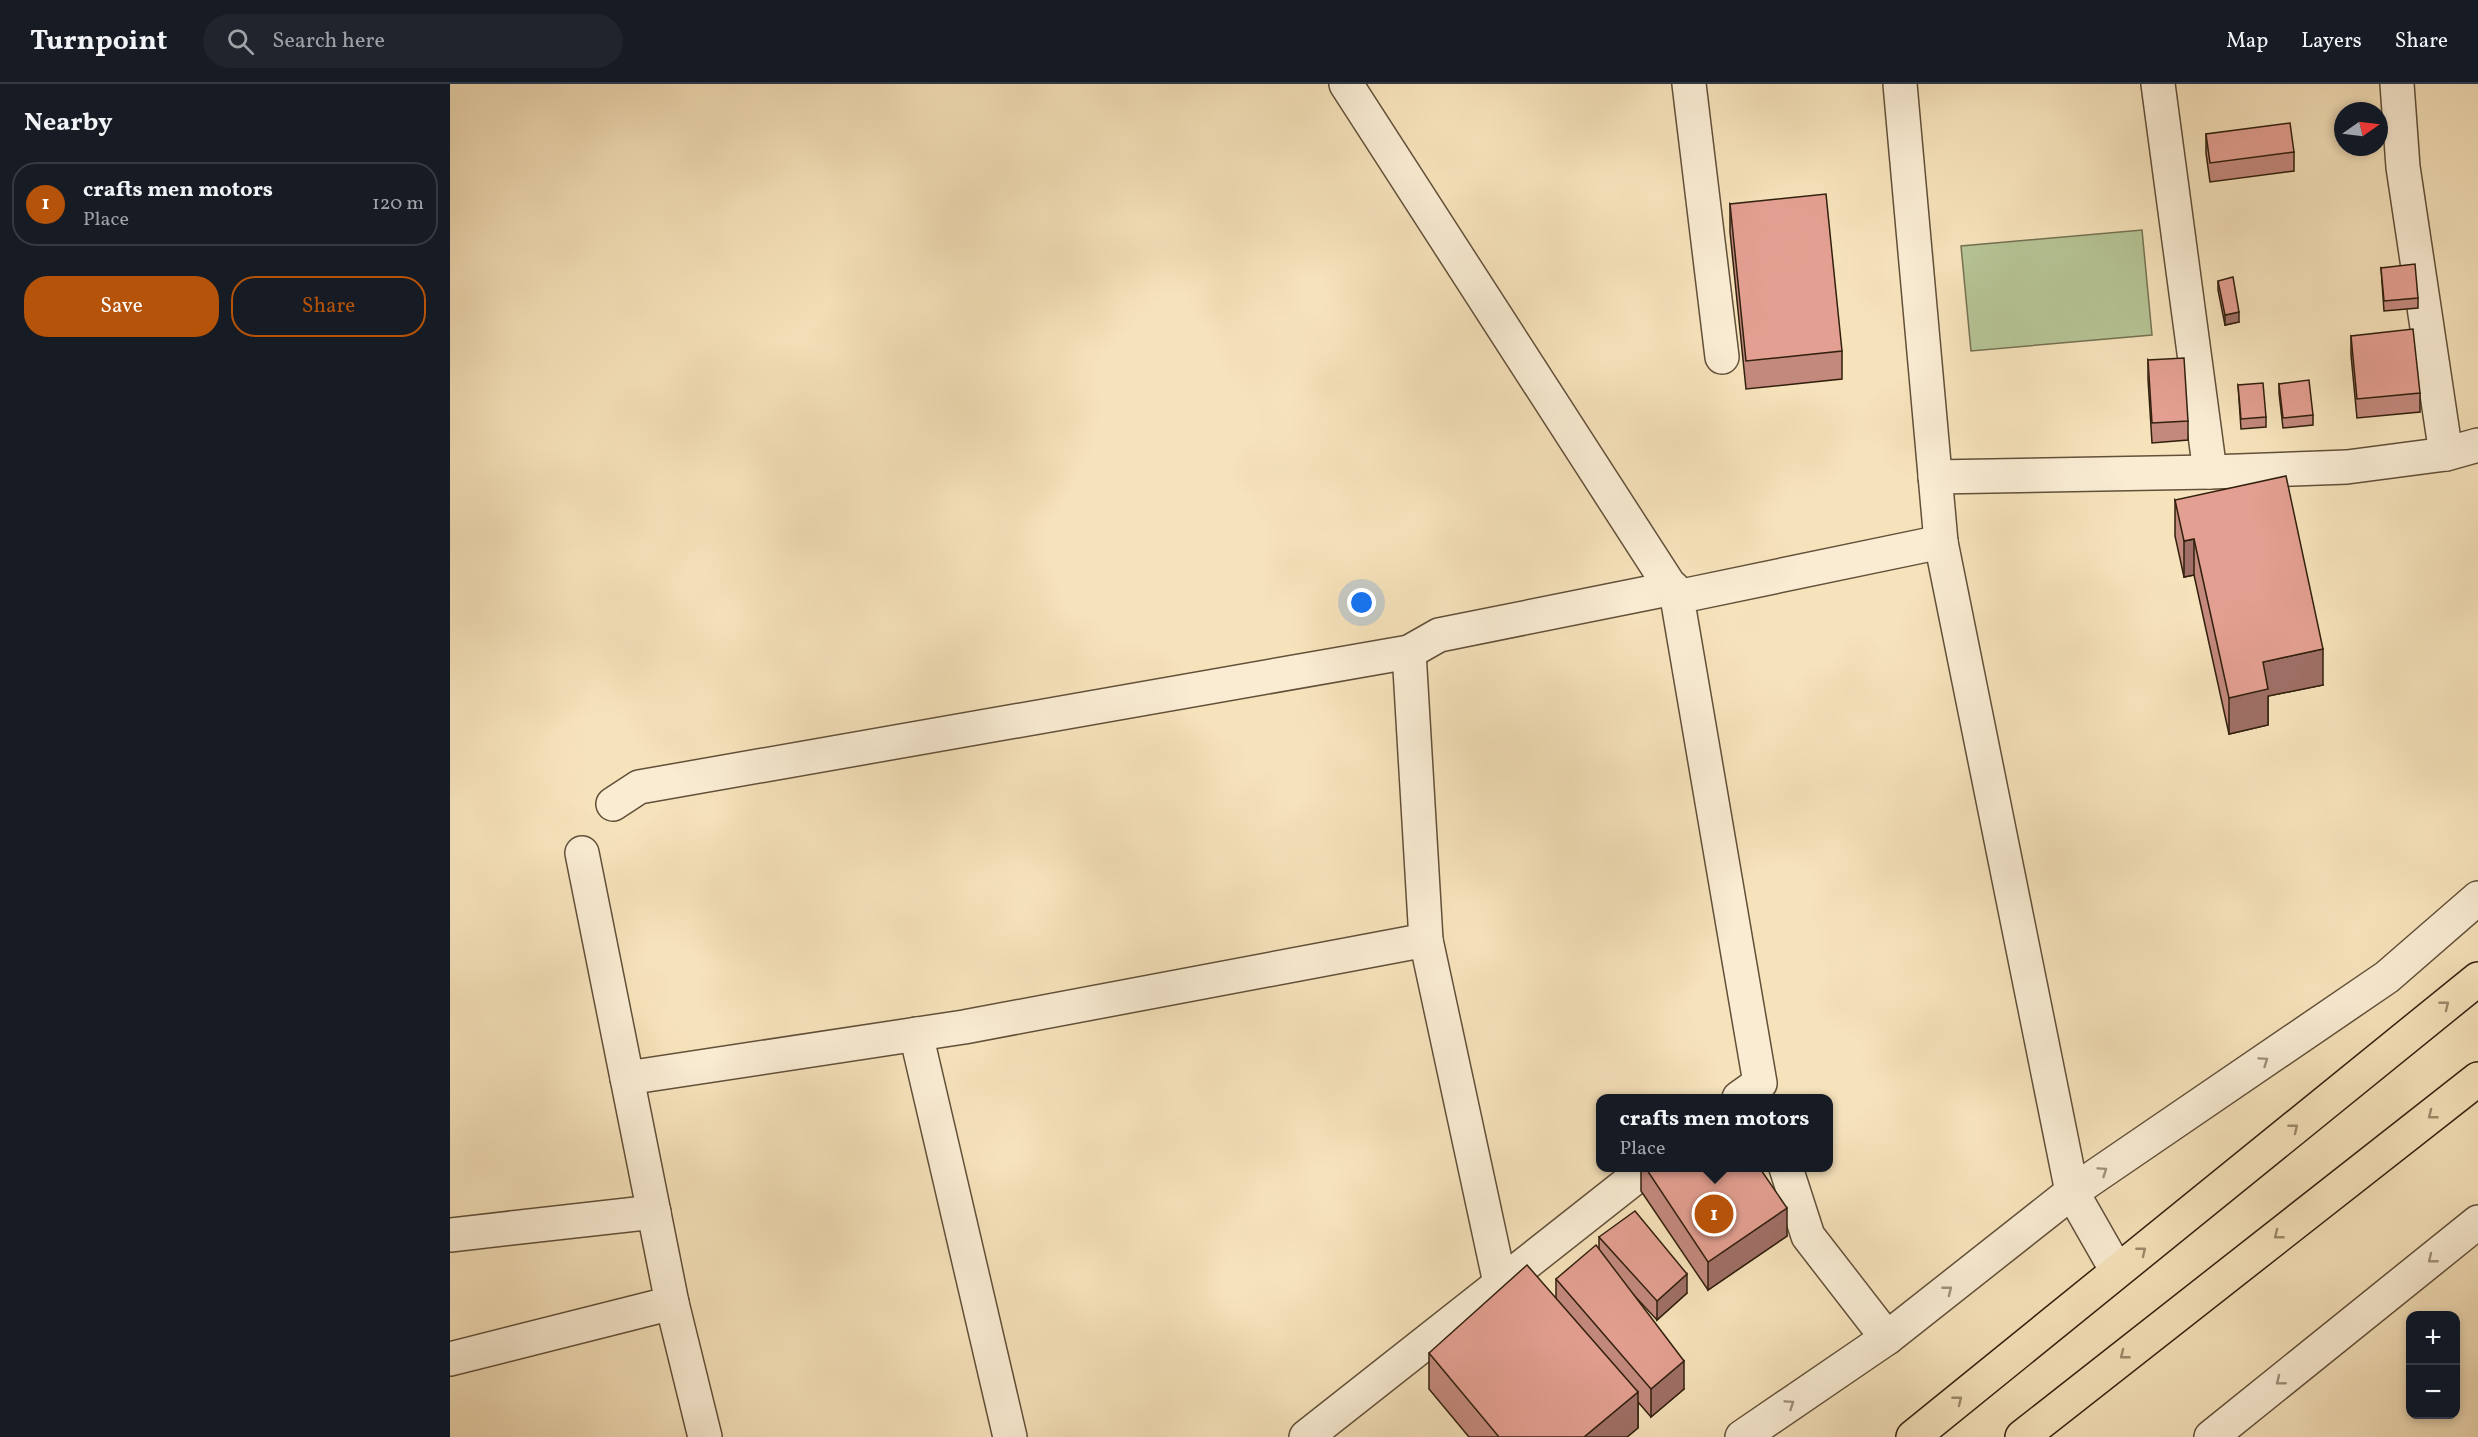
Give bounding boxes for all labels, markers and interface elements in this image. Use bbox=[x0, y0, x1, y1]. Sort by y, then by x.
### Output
search box bbox=[203, 14, 623, 68]
text: Turnpoint bbox=[30, 22, 167, 61]
icon: search bbox=[224, 25, 257, 58]
text: Search here bbox=[272, 26, 385, 57]
text: Map bbox=[2226, 27, 2268, 56]
text: Layers bbox=[2301, 27, 2362, 56]
text: Share bbox=[2395, 27, 2448, 56]
north arrow bbox=[2334, 102, 2388, 156]
text: Nearby bbox=[24, 105, 113, 141]
text: crafts men motors bbox=[83, 175, 273, 206]
text: 1 bbox=[41, 190, 50, 218]
text: 120 m bbox=[372, 190, 424, 218]
text: Place bbox=[83, 206, 129, 234]
button: Save bbox=[24, 276, 219, 337]
button: Share bbox=[231, 276, 426, 337]
your location bbox=[1347, 588, 1376, 617]
one-way arrow bbox=[2438, 1002, 2449, 1013]
one-way arrow bbox=[2257, 1057, 2268, 1068]
popup bbox=[1596, 1094, 1833, 1172]
text: crafts men motors bbox=[1619, 1104, 1810, 1135]
one-way arrow bbox=[2428, 1108, 2439, 1119]
one-way arrow bbox=[2287, 1124, 2298, 1135]
text: Place bbox=[1619, 1135, 1665, 1163]
one-way arrow bbox=[2096, 1167, 2107, 1178]
pin: 1 bbox=[1694, 1192, 1734, 1236]
one-way arrow bbox=[2274, 1228, 2285, 1239]
one-way arrow bbox=[2135, 1247, 2146, 1258]
one-way arrow bbox=[2428, 1252, 2439, 1263]
one-way arrow bbox=[1941, 1286, 1952, 1297]
map controls bbox=[2406, 1311, 2460, 1419]
button: + bbox=[2406, 1311, 2460, 1365]
one-way arrow bbox=[2120, 1348, 2131, 1359]
button: − bbox=[2406, 1365, 2460, 1419]
one-way arrow bbox=[2276, 1374, 2287, 1385]
one-way arrow bbox=[1951, 1397, 1962, 1408]
one-way arrow bbox=[1784, 1400, 1795, 1411]

